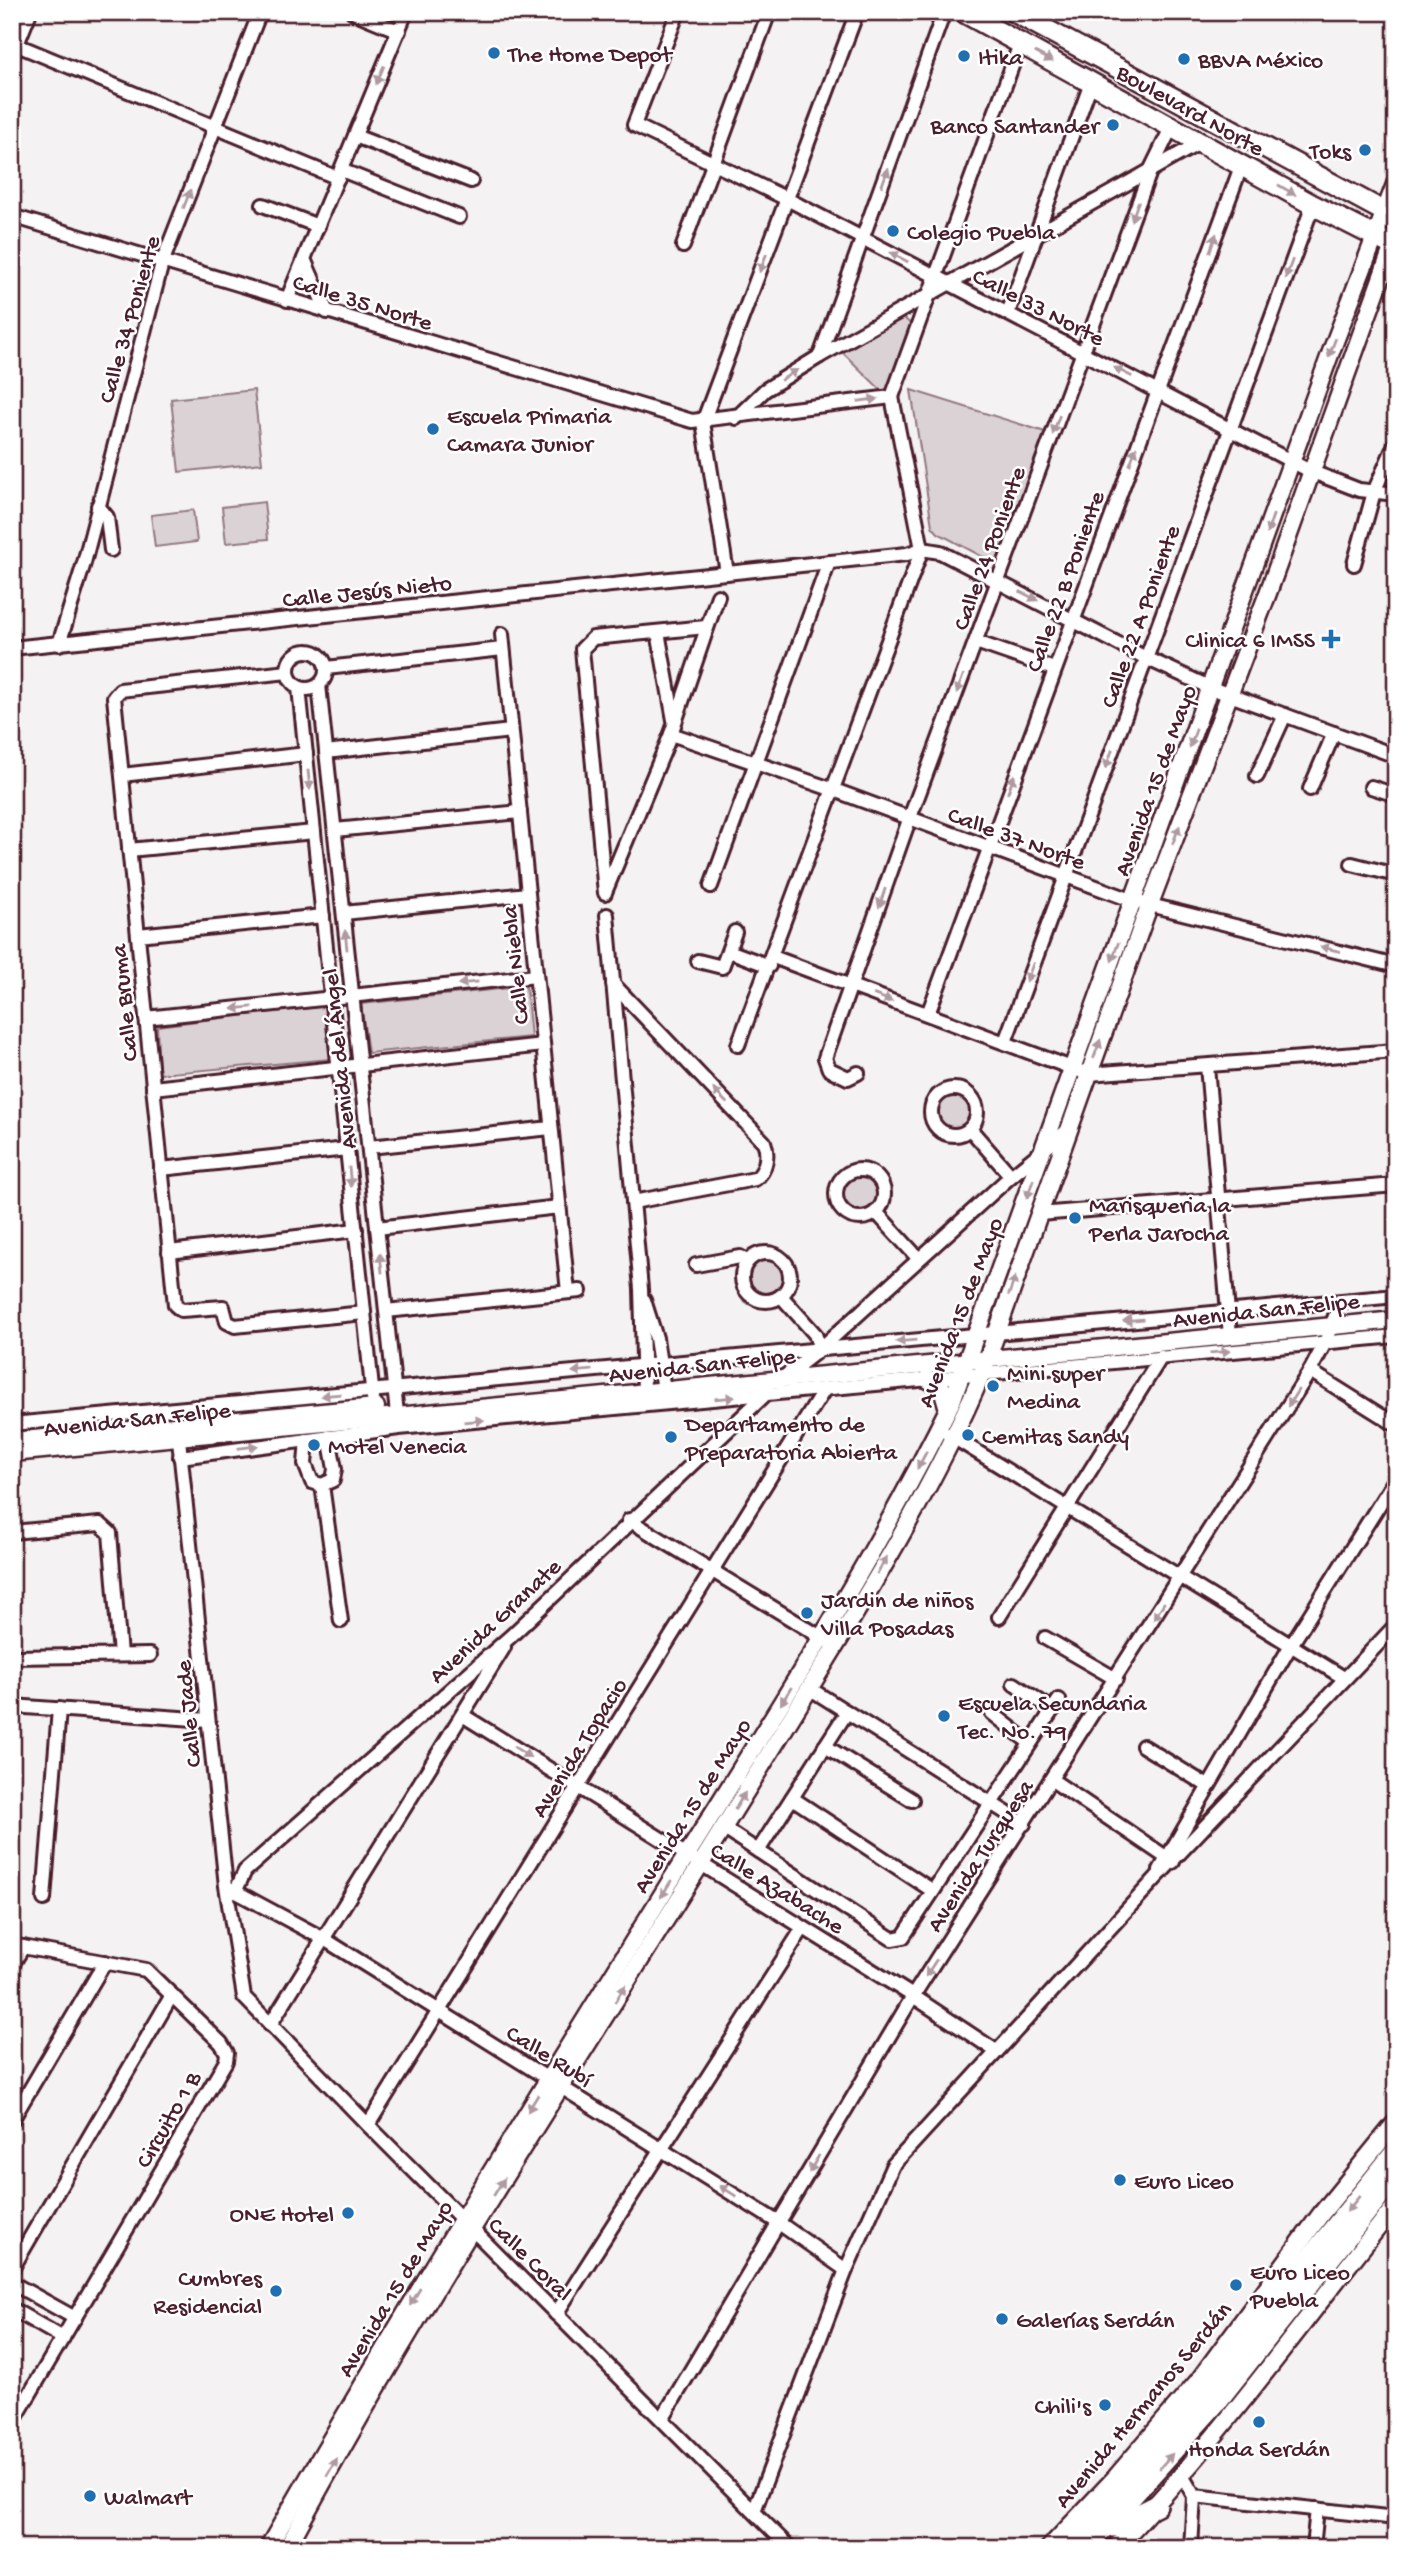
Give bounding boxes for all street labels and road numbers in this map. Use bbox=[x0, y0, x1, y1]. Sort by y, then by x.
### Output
street label: Boulevard Norte bbox=[1109, 59, 1269, 165]
street label: Calle 34 Poniente bbox=[94, 232, 169, 407]
street label: Calle 33 Norte bbox=[967, 263, 1109, 355]
street label: Calle 35 Norte bbox=[289, 269, 436, 340]
street label: Calle 24 Poniente bbox=[948, 463, 1035, 635]
street label: Calle 22 B Poniente bbox=[1021, 487, 1114, 677]
street label: Calle 22 A Poniente bbox=[1096, 521, 1189, 713]
street label: Calle Jesús Nieto bbox=[281, 570, 454, 617]
street label: Avenida 15 de Mayo bbox=[1109, 682, 1205, 881]
street label: Calle 37 Norte bbox=[943, 802, 1089, 879]
street label: Calle Niebla bbox=[497, 903, 538, 1026]
street label: Calle Bruma bbox=[106, 942, 147, 1063]
street label: Avenida del Ángel bbox=[318, 967, 365, 1150]
street label: Avenida 15 de Mayo bbox=[913, 1214, 1012, 1412]
street label: Avenida San Felipe bbox=[1172, 1288, 1362, 1337]
street label: Avenida San Felipe bbox=[608, 1343, 798, 1392]
street label: Avenida San Felipe bbox=[43, 1397, 233, 1446]
street label: Avenida Granate bbox=[424, 1553, 569, 1691]
street label: Calle Jade bbox=[170, 1658, 211, 1769]
street label: Avenida Topacio bbox=[526, 1674, 636, 1824]
street label: Avenida 15 de Mayo bbox=[628, 1714, 760, 1900]
street label: Avenida Turquesa bbox=[922, 1775, 1042, 1939]
street label: Calle Azabache bbox=[704, 1837, 849, 1943]
street label: Calle Rubí bbox=[499, 2020, 597, 2096]
street label: Circuito 1 B bbox=[131, 2067, 210, 2174]
street label: Avenida 15 de Mayo bbox=[333, 2196, 461, 2383]
street label: Calle Coral bbox=[480, 2212, 577, 2309]
street label: Avenida Hermanos Serdán bbox=[1050, 2297, 1240, 2516]

